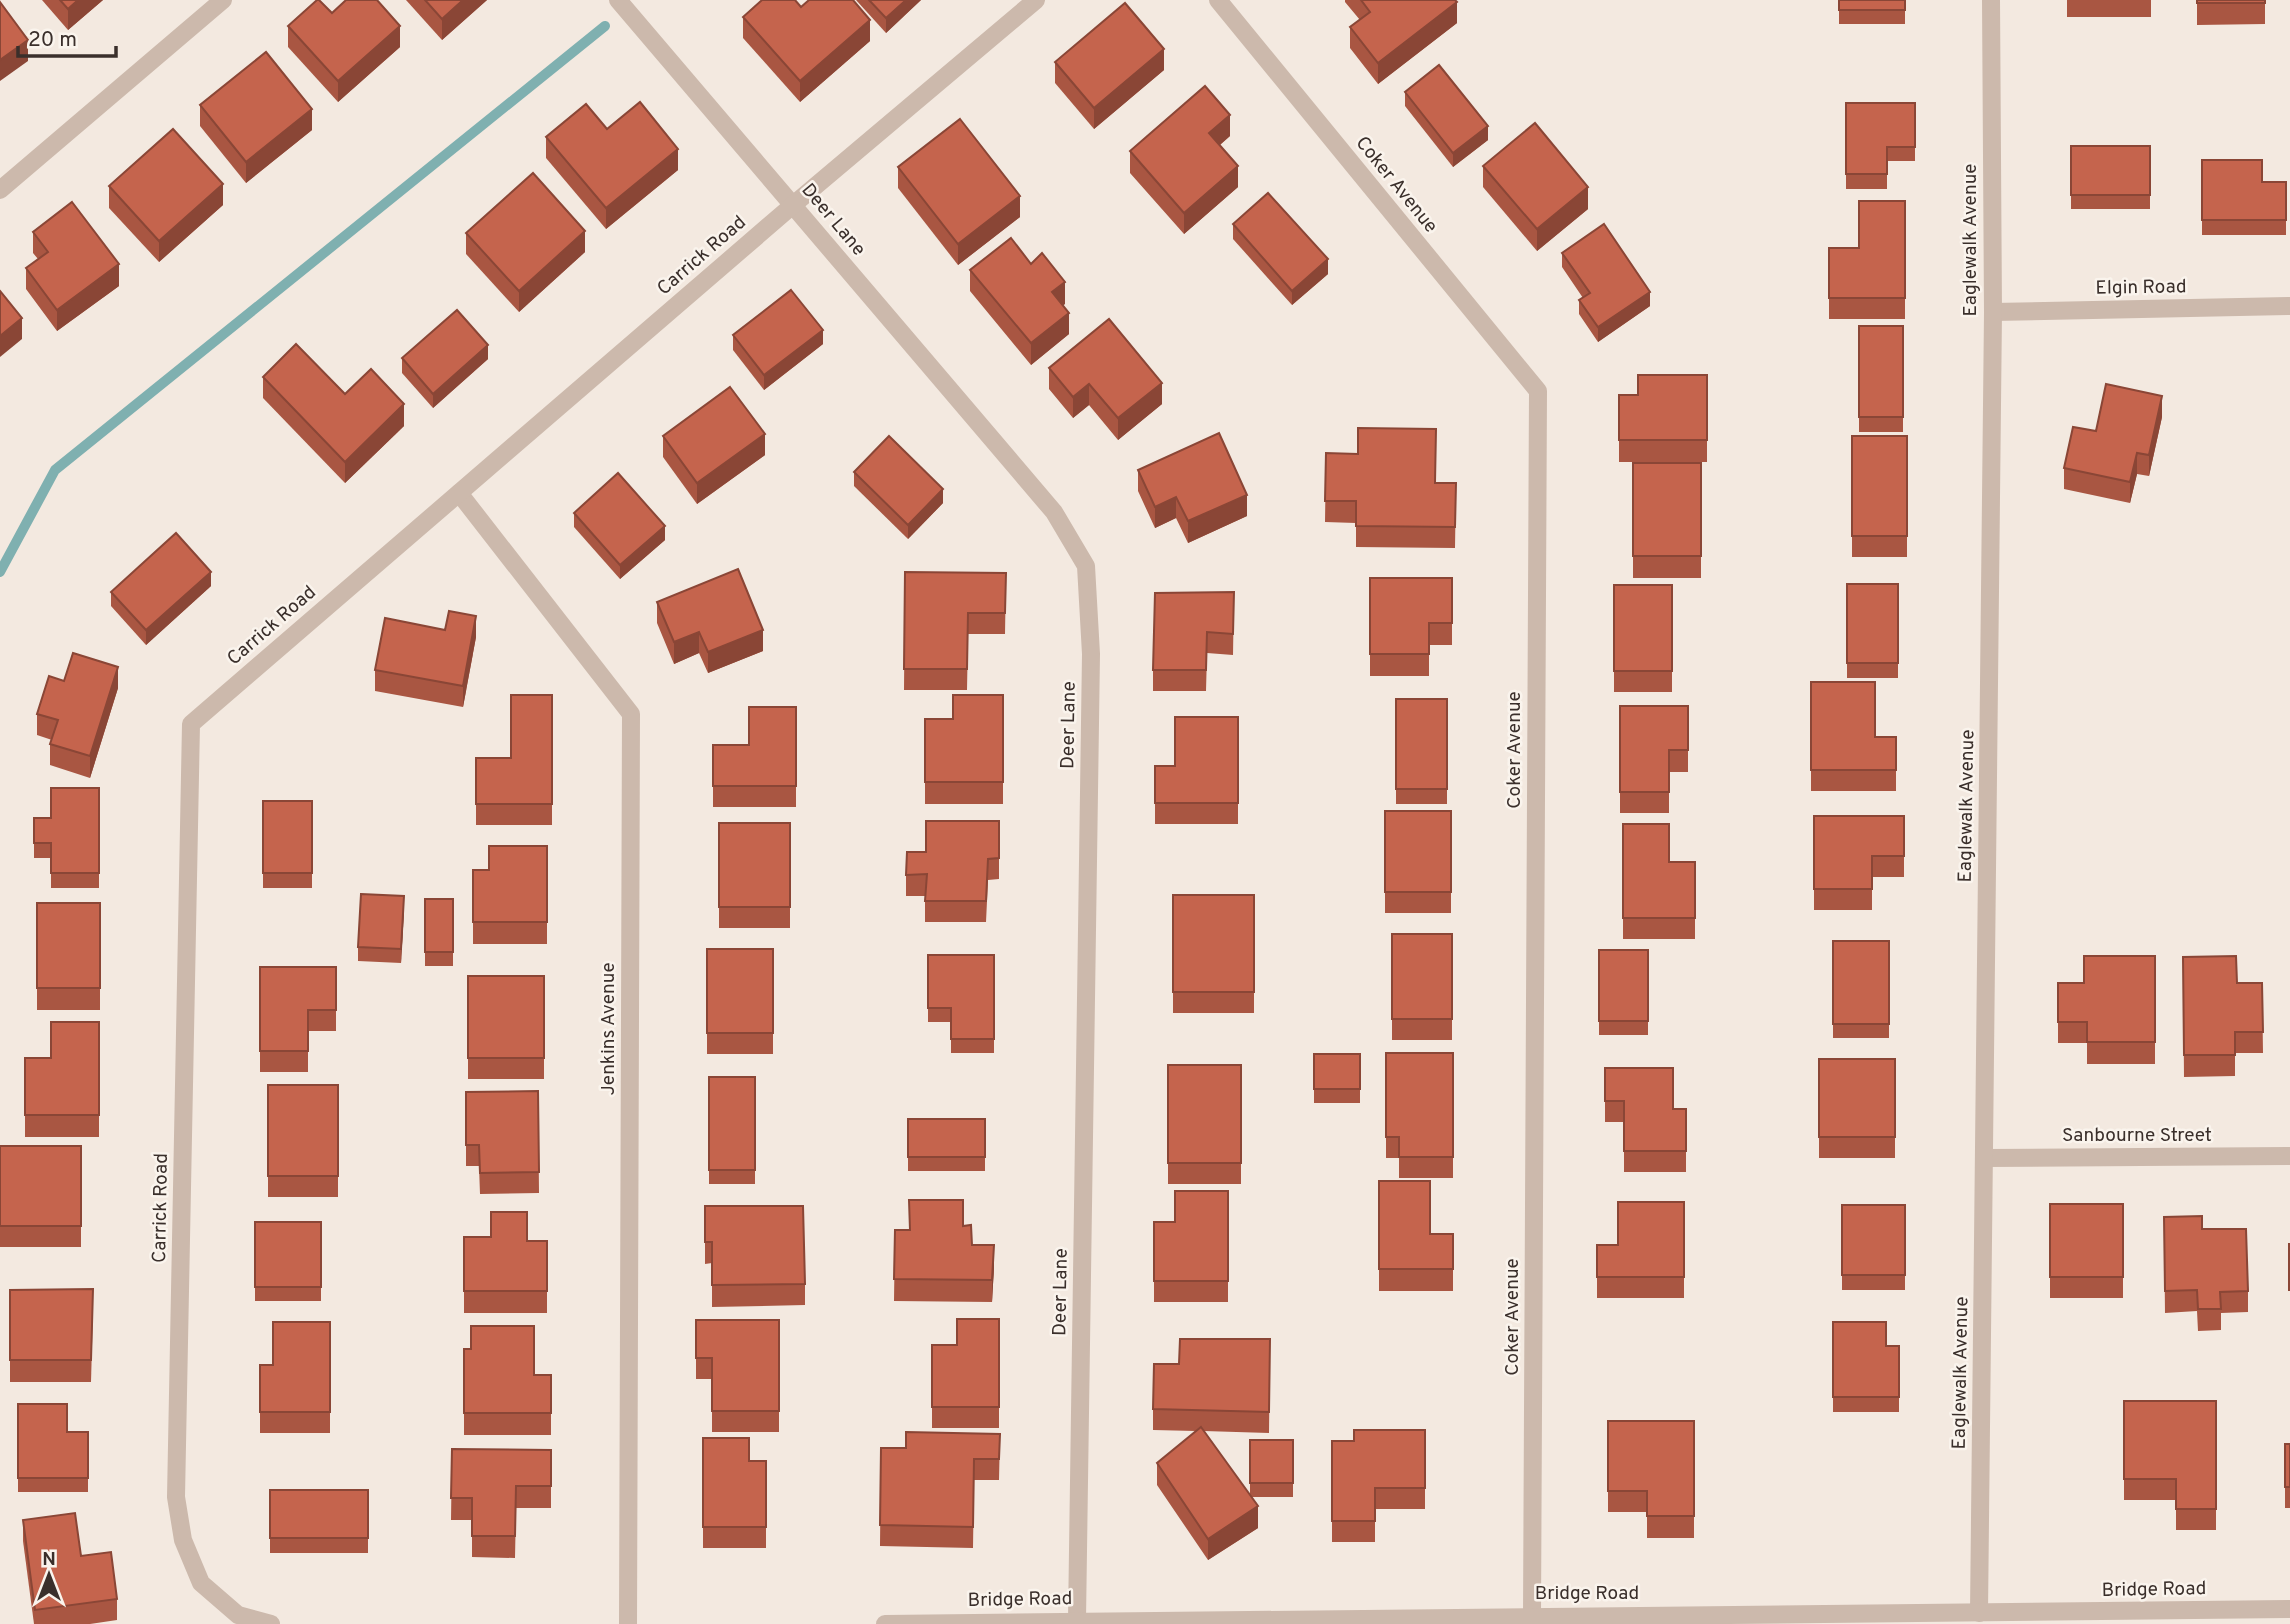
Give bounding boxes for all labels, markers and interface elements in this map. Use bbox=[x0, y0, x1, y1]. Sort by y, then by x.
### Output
scale bar bbox=[18, 14, 116, 58]
text: 20 m bbox=[28, 27, 77, 54]
street label: Coker Avenue bbox=[1350, 132, 1442, 238]
street label: Eaglewalk Avenue bbox=[1959, 164, 1983, 316]
street label: Deer Lane bbox=[796, 179, 870, 261]
street label: Carrick Road bbox=[653, 211, 751, 301]
street label: Elgin Road bbox=[2095, 275, 2187, 301]
street label: Carrick Road bbox=[223, 581, 321, 671]
street label: Deer Lane bbox=[1056, 681, 1082, 769]
street label: Coker Avenue bbox=[1503, 691, 1527, 809]
street label: Eaglewalk Avenue bbox=[1954, 729, 1980, 883]
street label: Jenkins Avenue bbox=[597, 962, 621, 1096]
street label: Sanbourne Street bbox=[2062, 1124, 2212, 1148]
street label: Carrick Road bbox=[148, 1153, 174, 1263]
street label: Deer Lane bbox=[1048, 1248, 1074, 1336]
street label: Coker Avenue bbox=[1501, 1258, 1525, 1376]
street label: Eaglewalk Avenue bbox=[1948, 1296, 1974, 1450]
north arrow bbox=[14, 1540, 84, 1610]
text: N bbox=[42, 1548, 56, 1572]
street label: Bridge Road bbox=[2102, 1577, 2206, 1603]
street label: Bridge Road bbox=[1535, 1582, 1639, 1606]
street label: Bridge Road bbox=[968, 1587, 1072, 1613]

